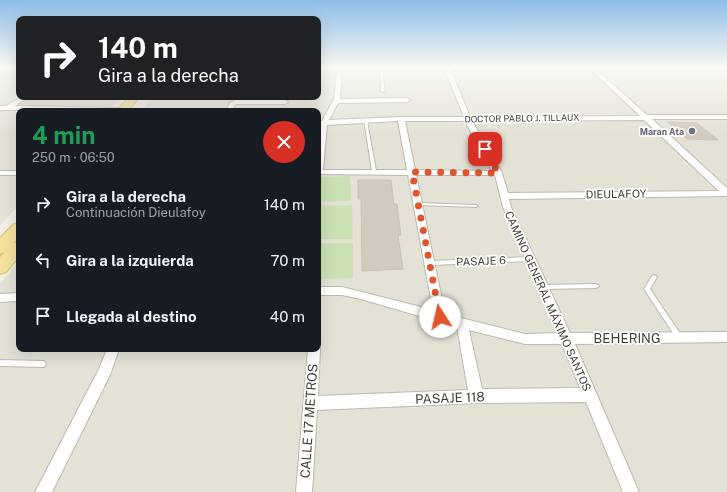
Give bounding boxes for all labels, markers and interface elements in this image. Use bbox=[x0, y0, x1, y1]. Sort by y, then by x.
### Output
text: 140 m bbox=[98, 31, 178, 64]
icon: right bbox=[32, 32, 84, 84]
text: Gira a la derecha bbox=[98, 65, 239, 86]
street label: DOCTOR PABLO J. TILLAUX bbox=[464, 111, 580, 125]
text: 4 min bbox=[32, 121, 95, 149]
button: close bbox=[263, 121, 305, 163]
place label: Maran Ata bbox=[640, 126, 684, 137]
marker: Maran Ata bbox=[687, 126, 697, 136]
pin bbox=[468, 132, 502, 166]
icon: arrive bbox=[474, 138, 496, 160]
text: 250 m · 06:50 bbox=[32, 150, 115, 165]
street label: DIEULAFOY bbox=[586, 187, 647, 201]
text: Gira a la derecha bbox=[66, 188, 186, 205]
icon: right bbox=[32, 193, 54, 215]
text: 140 m bbox=[264, 196, 305, 213]
text: Continuación Dieulafoy bbox=[66, 205, 206, 220]
street label: CAMINO GENERAL MÁXIMO SANTOS bbox=[503, 209, 594, 393]
icon: left bbox=[32, 249, 54, 271]
text: Gira a la izquierda bbox=[66, 252, 194, 269]
text: 70 m bbox=[270, 252, 305, 269]
street label: PASAJE 6 bbox=[456, 254, 506, 268]
position arrow bbox=[419, 296, 461, 338]
icon: arrive bbox=[32, 305, 54, 327]
text: Llegada al destino bbox=[66, 308, 197, 325]
text: 40 m bbox=[270, 308, 305, 325]
street label: BEHERING bbox=[594, 331, 660, 346]
street label: CALLE 17 METROS bbox=[298, 363, 320, 479]
street label: PASAJE 118 bbox=[415, 389, 485, 407]

